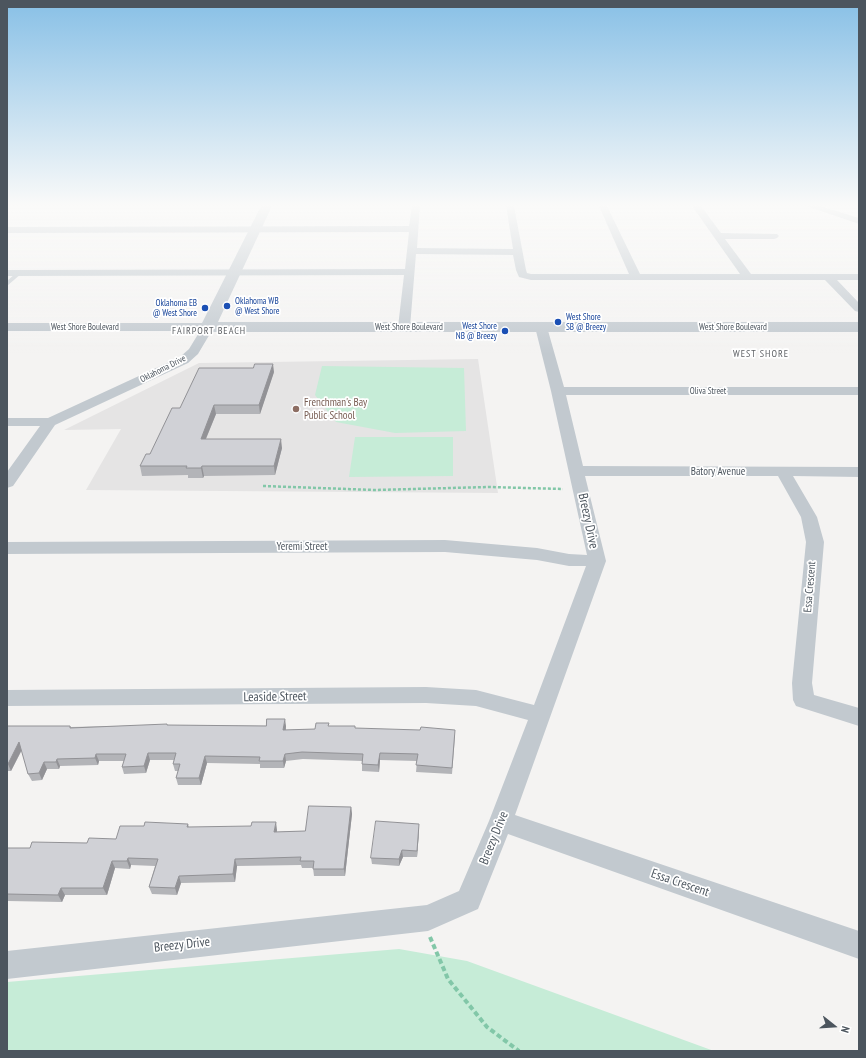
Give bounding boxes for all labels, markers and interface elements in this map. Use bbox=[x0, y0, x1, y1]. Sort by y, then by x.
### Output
place label: Oklahoma WB @ West Shore bbox=[235, 296, 279, 317]
place label: Oklahoma EB @ West Shore bbox=[153, 298, 197, 319]
marker: Oklahoma WB @ West Shore bbox=[222, 301, 232, 311]
marker: Oklahoma EB @ West Shore bbox=[200, 303, 210, 313]
place label: West Shore SB @ Breezy bbox=[566, 312, 606, 333]
marker: West Shore SB @ Breezy bbox=[553, 317, 563, 327]
place label: West Shore NB @ Breezy bbox=[456, 321, 497, 342]
street label: West Shore Boulevard bbox=[51, 322, 119, 332]
street label: West Shore Boulevard bbox=[375, 322, 443, 332]
street label: West Shore Boulevard bbox=[699, 322, 767, 332]
district label: FAIRPORT BEACH bbox=[172, 325, 246, 337]
marker: West Shore NB @ Breezy bbox=[500, 326, 510, 336]
district label: WEST SHORE bbox=[733, 348, 789, 360]
street label: Oklahoma Drive bbox=[138, 353, 188, 385]
street label: Oliva Street bbox=[690, 386, 726, 396]
place label: Frenchman's Bay Public School bbox=[304, 396, 367, 422]
marker: Frenchman's Bay Public School bbox=[291, 404, 301, 414]
street label: Batory Avenue bbox=[691, 465, 745, 479]
street label: Breezy Drive bbox=[575, 492, 601, 550]
street label: Yeremi Street bbox=[277, 540, 327, 554]
street label: Essa Crescent bbox=[801, 561, 819, 613]
street label: Leaside Street bbox=[243, 689, 307, 705]
street label: Breezy Drive bbox=[476, 809, 512, 867]
street label: Essa Crescent bbox=[649, 866, 711, 900]
street label: Breezy Drive bbox=[153, 934, 211, 956]
north arrow bbox=[814, 1006, 854, 1046]
text: N bbox=[838, 1025, 853, 1034]

